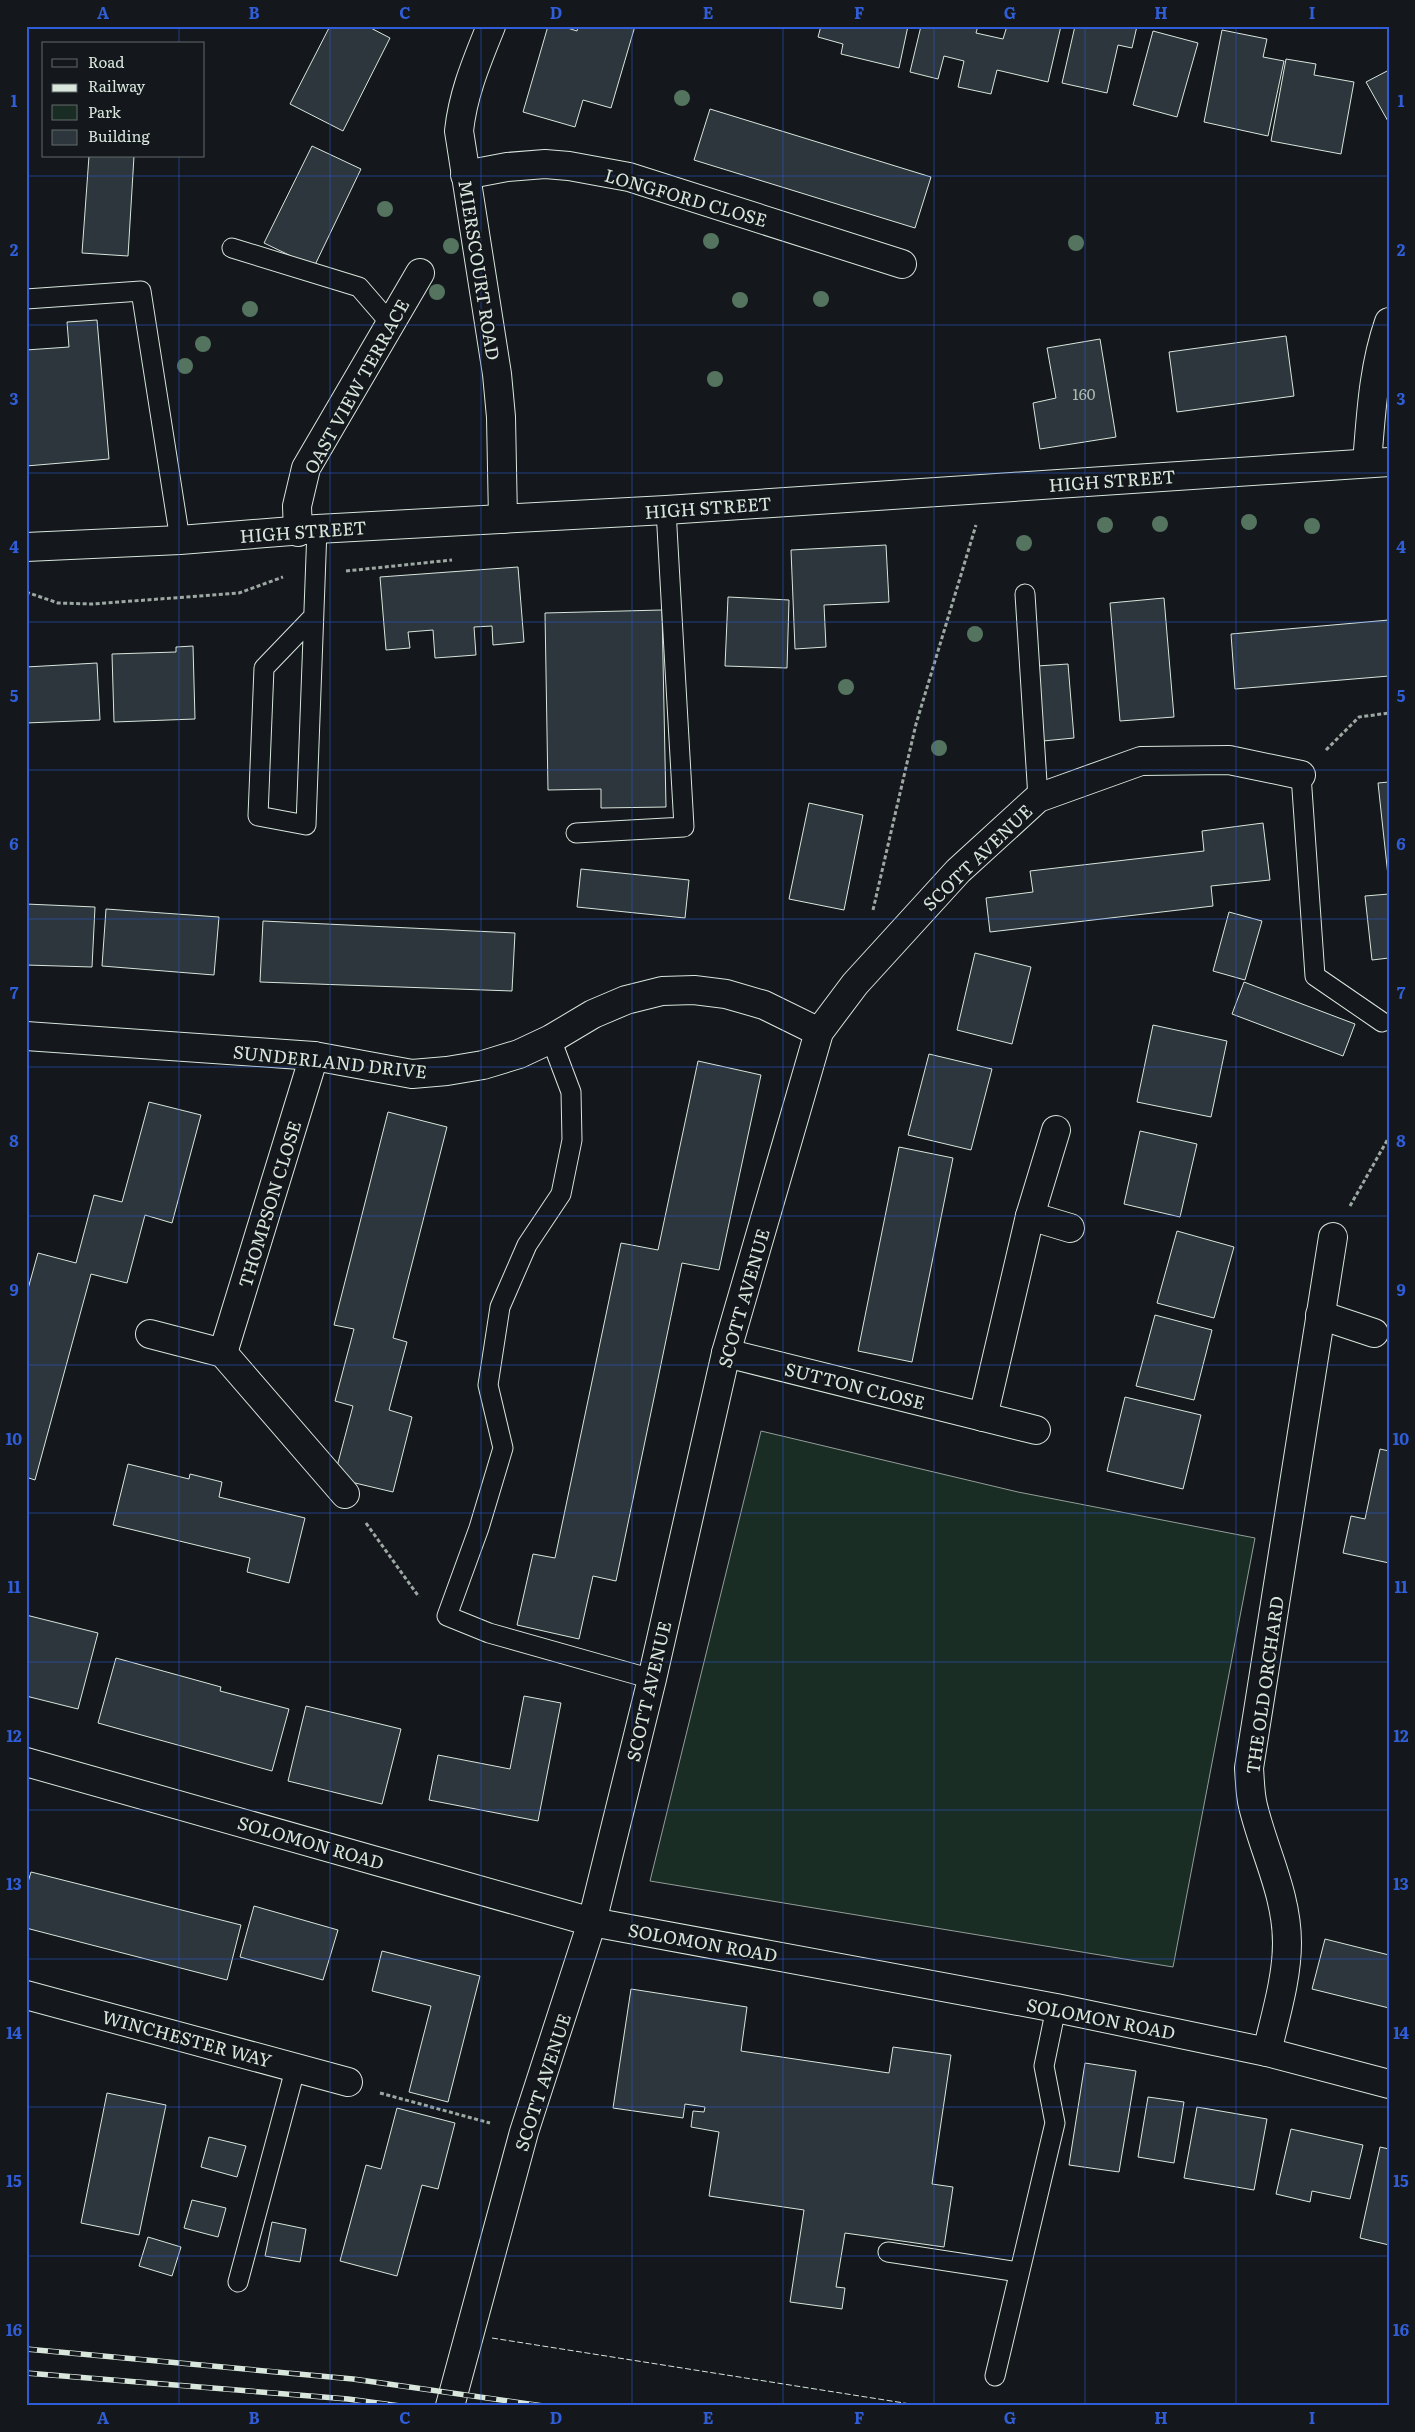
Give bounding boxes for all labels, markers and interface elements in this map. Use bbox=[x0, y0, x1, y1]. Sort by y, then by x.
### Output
text: A bbox=[97, 0, 109, 24]
text: B bbox=[248, 0, 260, 24]
text: C bbox=[399, 0, 411, 24]
text: D bbox=[550, 0, 562, 24]
text: E bbox=[703, 0, 714, 24]
text: F bbox=[854, 0, 864, 24]
text: G bbox=[1004, 0, 1016, 24]
text: H bbox=[1154, 0, 1168, 24]
text: I bbox=[1309, 0, 1315, 24]
legend bbox=[42, 42, 205, 158]
text: Road bbox=[88, 50, 124, 73]
text: Railway bbox=[88, 74, 146, 97]
text: 1 bbox=[11, 88, 18, 112]
text: 1 bbox=[1398, 88, 1405, 112]
text: Park bbox=[88, 100, 122, 123]
text: Building bbox=[88, 124, 150, 147]
street label: LONGFORD CLOSE bbox=[602, 161, 770, 233]
street label: MIERSCOURT ROAD bbox=[452, 178, 508, 362]
text: 2 bbox=[10, 237, 19, 261]
text: 2 bbox=[1397, 237, 1406, 261]
street label: OAST VIEW TERRACE bbox=[297, 294, 415, 478]
house number: 160 bbox=[1073, 382, 1096, 405]
text: 3 bbox=[10, 386, 19, 410]
text: 3 bbox=[1397, 386, 1406, 410]
street label: HIGH STREET bbox=[1048, 462, 1176, 498]
street label: HIGH STREET bbox=[644, 489, 772, 525]
street label: HIGH STREET bbox=[239, 513, 367, 549]
text: 4 bbox=[9, 534, 19, 558]
text: 4 bbox=[1396, 534, 1406, 558]
text: 5 bbox=[10, 683, 19, 707]
text: 5 bbox=[1397, 683, 1406, 707]
street label: SCOTT AVENUE bbox=[916, 797, 1038, 917]
text: 6 bbox=[9, 831, 19, 855]
text: 6 bbox=[1396, 831, 1406, 855]
text: 7 bbox=[10, 980, 19, 1004]
text: 7 bbox=[1397, 980, 1406, 1004]
street label: SUNDERLAND DRIVE bbox=[232, 1037, 428, 1085]
street label: THOMPSON CLOSE bbox=[231, 1117, 307, 1291]
text: 8 bbox=[9, 1128, 19, 1152]
text: 8 bbox=[1396, 1128, 1406, 1152]
street label: SCOTT AVENUE bbox=[710, 1225, 776, 1371]
text: 9 bbox=[9, 1277, 19, 1301]
text: 9 bbox=[1396, 1277, 1406, 1301]
street label: SUTTON CLOSE bbox=[782, 1355, 928, 1415]
text: 10 bbox=[6, 1426, 22, 1450]
text: 10 bbox=[1393, 1426, 1409, 1450]
text: 11 bbox=[7, 1574, 21, 1598]
text: 11 bbox=[1394, 1574, 1408, 1598]
street label: THE OLD ORCHARD bbox=[1238, 1594, 1290, 1776]
street label: SCOTT AVENUE bbox=[619, 1618, 677, 1764]
text: 12 bbox=[6, 1723, 22, 1747]
text: 12 bbox=[1393, 1723, 1409, 1747]
street label: SOLOMON ROAD bbox=[235, 1808, 387, 1876]
text: 13 bbox=[6, 1871, 22, 1895]
text: 13 bbox=[1393, 1871, 1409, 1895]
street label: SOLOMON ROAD bbox=[626, 1916, 780, 1968]
street label: SOLOMON ROAD bbox=[1024, 1990, 1178, 2046]
street label: WINCHESTER WAY bbox=[99, 2002, 275, 2074]
street label: SCOTT AVENUE bbox=[507, 2010, 577, 2154]
text: 14 bbox=[6, 2020, 22, 2044]
text: 14 bbox=[1393, 2020, 1409, 2044]
text: 15 bbox=[6, 2168, 22, 2192]
text: 15 bbox=[1393, 2168, 1409, 2192]
text: 16 bbox=[6, 2317, 22, 2341]
text: 16 bbox=[1393, 2317, 1409, 2341]
text: A bbox=[97, 2405, 109, 2429]
text: B bbox=[248, 2405, 260, 2429]
text: C bbox=[399, 2405, 411, 2429]
text: D bbox=[550, 2405, 562, 2429]
text: E bbox=[703, 2405, 714, 2429]
text: F bbox=[854, 2405, 864, 2429]
text: G bbox=[1004, 2405, 1016, 2429]
text: H bbox=[1154, 2405, 1168, 2429]
text: I bbox=[1309, 2405, 1315, 2429]

